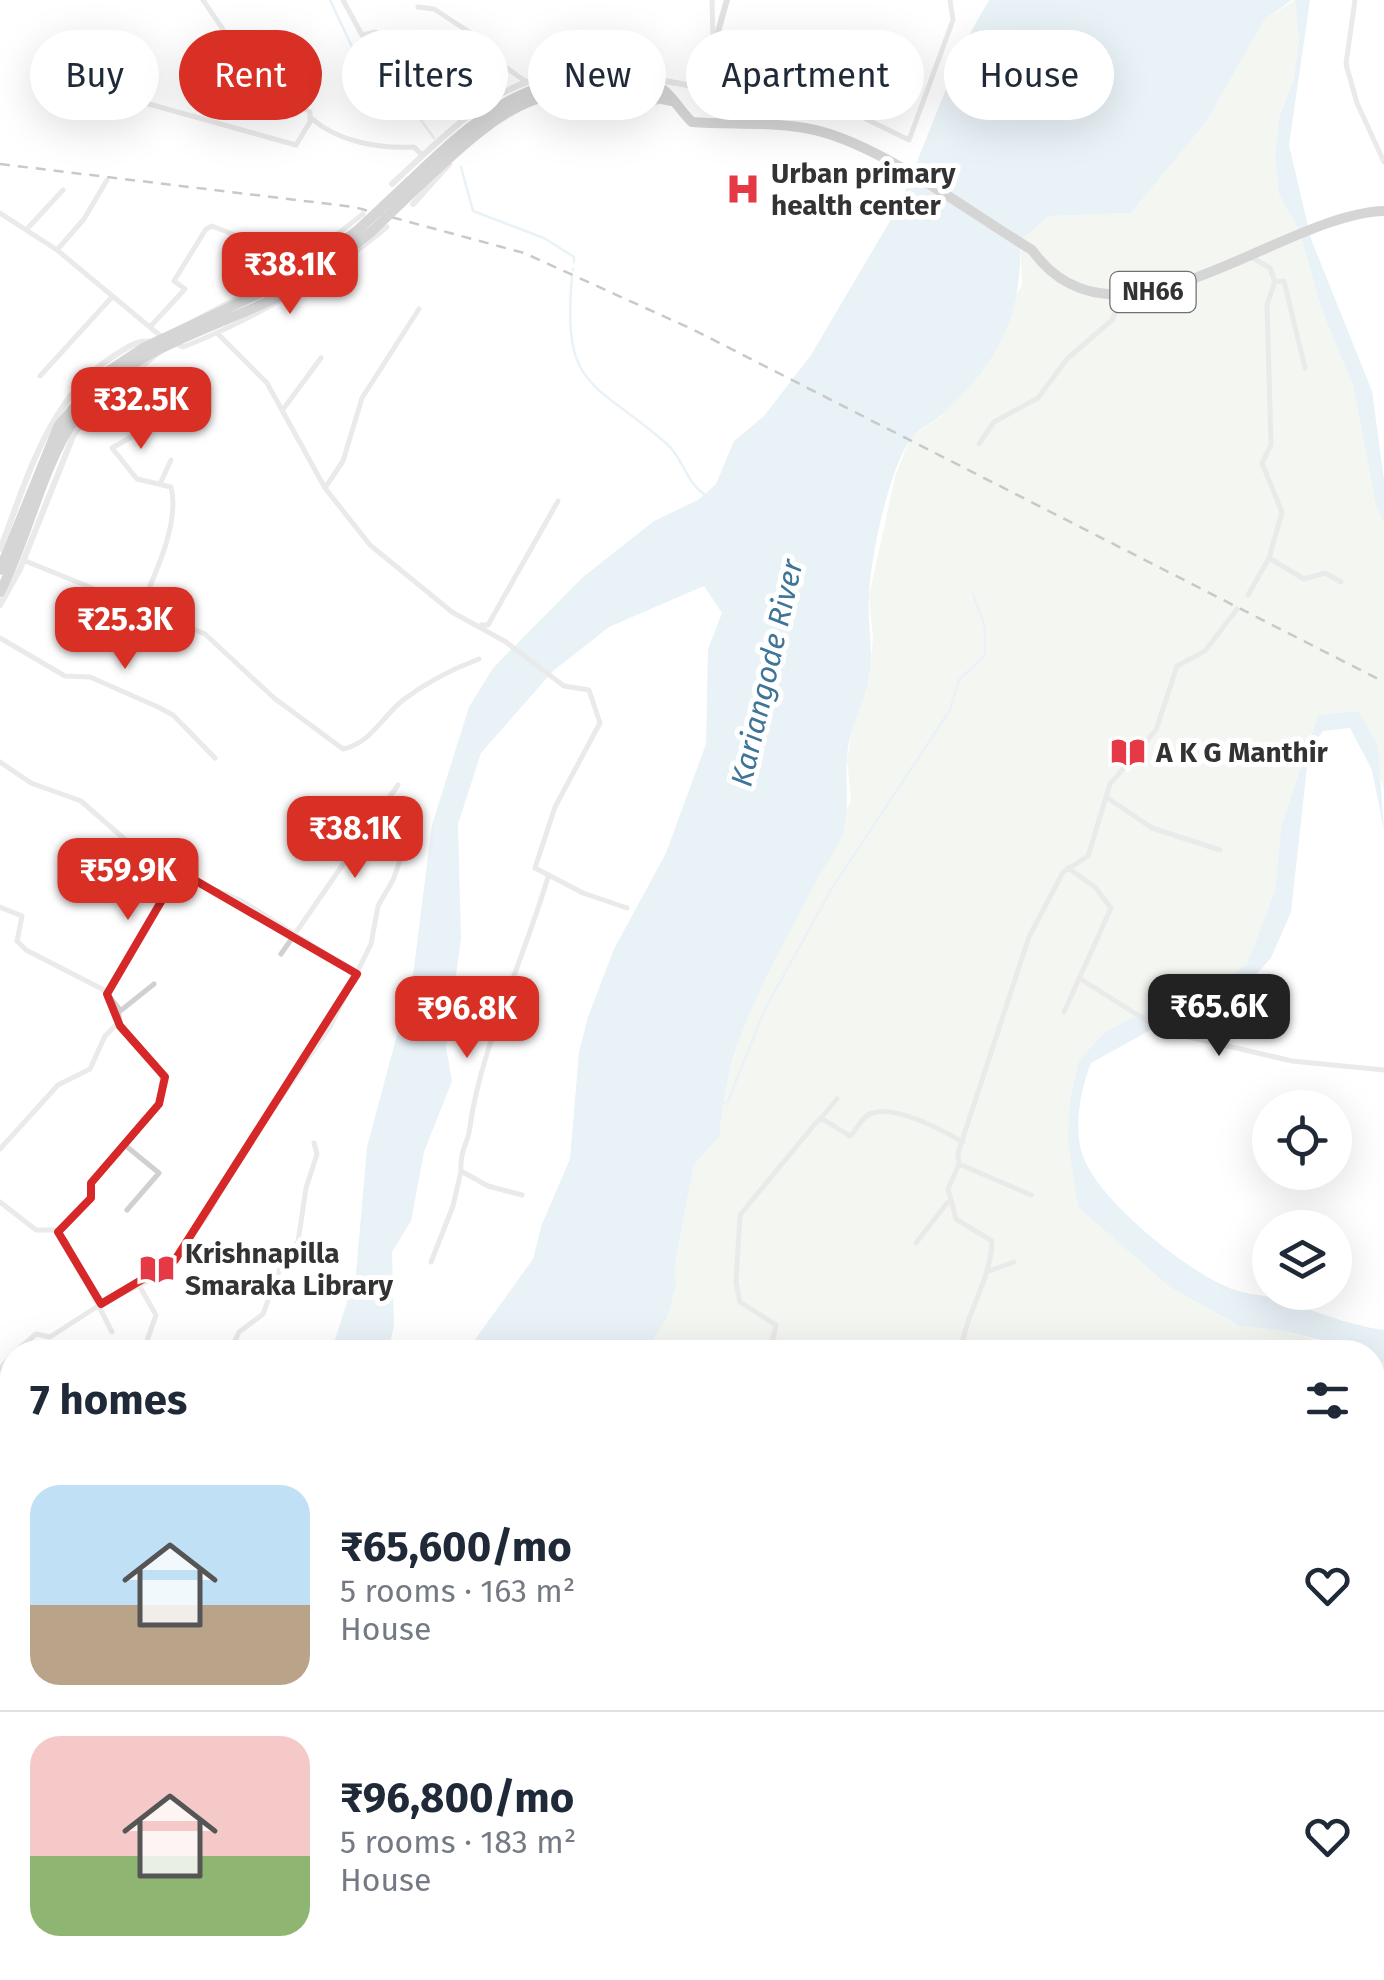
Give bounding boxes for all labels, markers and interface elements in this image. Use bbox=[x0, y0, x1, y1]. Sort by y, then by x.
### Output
chip: Buy bbox=[30, 30, 159, 120]
chip: Rent bbox=[179, 30, 322, 120]
chip: Filters bbox=[342, 30, 508, 120]
chip: New bbox=[528, 30, 666, 120]
chip: Apartment bbox=[686, 30, 924, 120]
chip: House bbox=[944, 30, 1114, 120]
place label: Urban primary health center bbox=[771, 157, 956, 222]
hospital icon: Urban primary health center bbox=[724, 170, 762, 208]
pin: ₹38.1K bbox=[209, 232, 371, 317]
text: ₹38.1K bbox=[244, 245, 336, 283]
road number: NH66 bbox=[1110, 272, 1196, 312]
pin: ₹32.5K bbox=[60, 367, 222, 452]
text: ₹32.5K bbox=[93, 380, 189, 418]
water label: Kariangode River bbox=[723, 555, 811, 790]
pin: ₹25.3K bbox=[44, 587, 206, 672]
text: ₹25.3K bbox=[77, 600, 173, 638]
library icon: A K G Manthir bbox=[1109, 733, 1147, 771]
place label: A K G Manthir bbox=[1155, 736, 1329, 769]
pin: ₹38.1K bbox=[274, 796, 436, 881]
text: ₹38.1K bbox=[309, 809, 401, 847]
pin: ₹59.9K bbox=[47, 838, 209, 923]
text: ₹59.9K bbox=[79, 851, 177, 889]
pin: ₹65.6K bbox=[1138, 974, 1300, 1059]
pin: ₹96.8K bbox=[386, 976, 548, 1061]
text: ₹65.6K bbox=[1170, 987, 1268, 1025]
text: ₹96.8K bbox=[417, 989, 517, 1027]
map controls bbox=[1252, 1090, 1352, 1310]
button: locate bbox=[1252, 1090, 1352, 1190]
button: layers bbox=[1252, 1210, 1352, 1310]
place label: Krishnapilla Smaraka Library bbox=[185, 1237, 393, 1302]
library icon: Krishnapilla Smaraka Library bbox=[138, 1250, 176, 1288]
icon: filters bbox=[1300, 1373, 1355, 1428]
text: 7 homes bbox=[30, 1375, 187, 1425]
text: ₹65,600/mo bbox=[340, 1522, 572, 1572]
icon: home bbox=[110, 1525, 230, 1645]
icon: heart bbox=[1300, 1558, 1355, 1613]
text: 5 rooms · 163 m² bbox=[340, 1572, 575, 1610]
text: House bbox=[340, 1610, 431, 1648]
text: ₹96,800/mo bbox=[340, 1773, 574, 1823]
icon: home bbox=[110, 1776, 230, 1896]
icon: heart bbox=[1300, 1809, 1355, 1864]
text: 5 rooms · 183 m² bbox=[340, 1823, 576, 1861]
text: House bbox=[340, 1861, 431, 1899]

